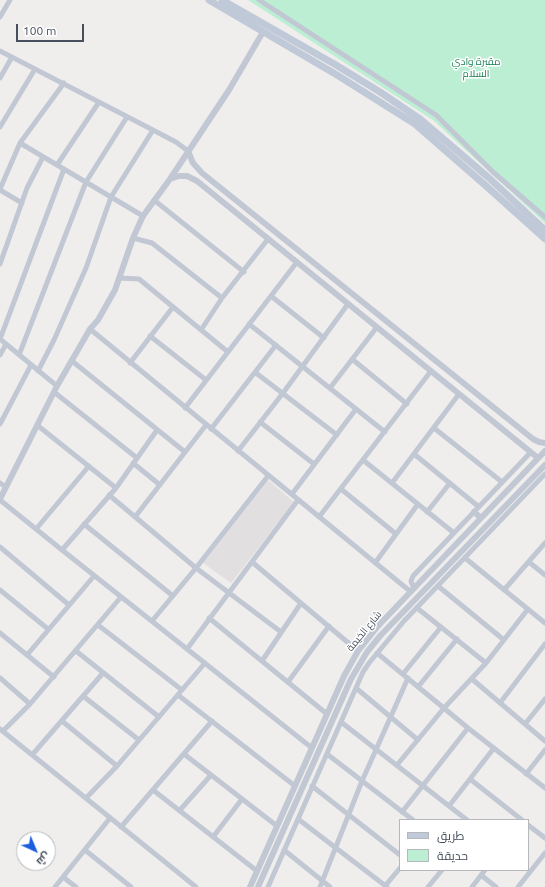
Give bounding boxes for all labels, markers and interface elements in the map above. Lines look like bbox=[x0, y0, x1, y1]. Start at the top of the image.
scale bar bbox=[18, 16, 86, 42]
text: 100 m bbox=[23, 24, 56, 37]
park label: مقبرة وادي السلام bbox=[452, 56, 500, 80]
street label: شارع الخيمة bbox=[344, 608, 384, 654]
legend bbox=[399, 819, 529, 871]
text: طريق bbox=[437, 829, 464, 842]
north arrow bbox=[16, 831, 56, 871]
text: حديقة bbox=[437, 849, 468, 862]
text: ش bbox=[34, 850, 53, 868]

